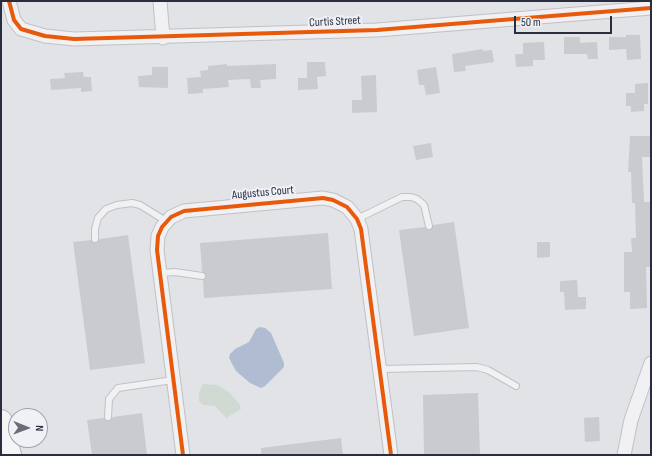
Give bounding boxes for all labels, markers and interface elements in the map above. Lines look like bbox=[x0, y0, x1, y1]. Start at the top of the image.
scale bar bbox=[516, 8, 614, 34]
street label: Curtis Street bbox=[309, 13, 361, 31]
text: 50 m bbox=[521, 15, 541, 30]
street label: Augustus Court bbox=[231, 183, 295, 203]
north arrow bbox=[8, 408, 48, 448]
text: N bbox=[33, 425, 46, 431]

